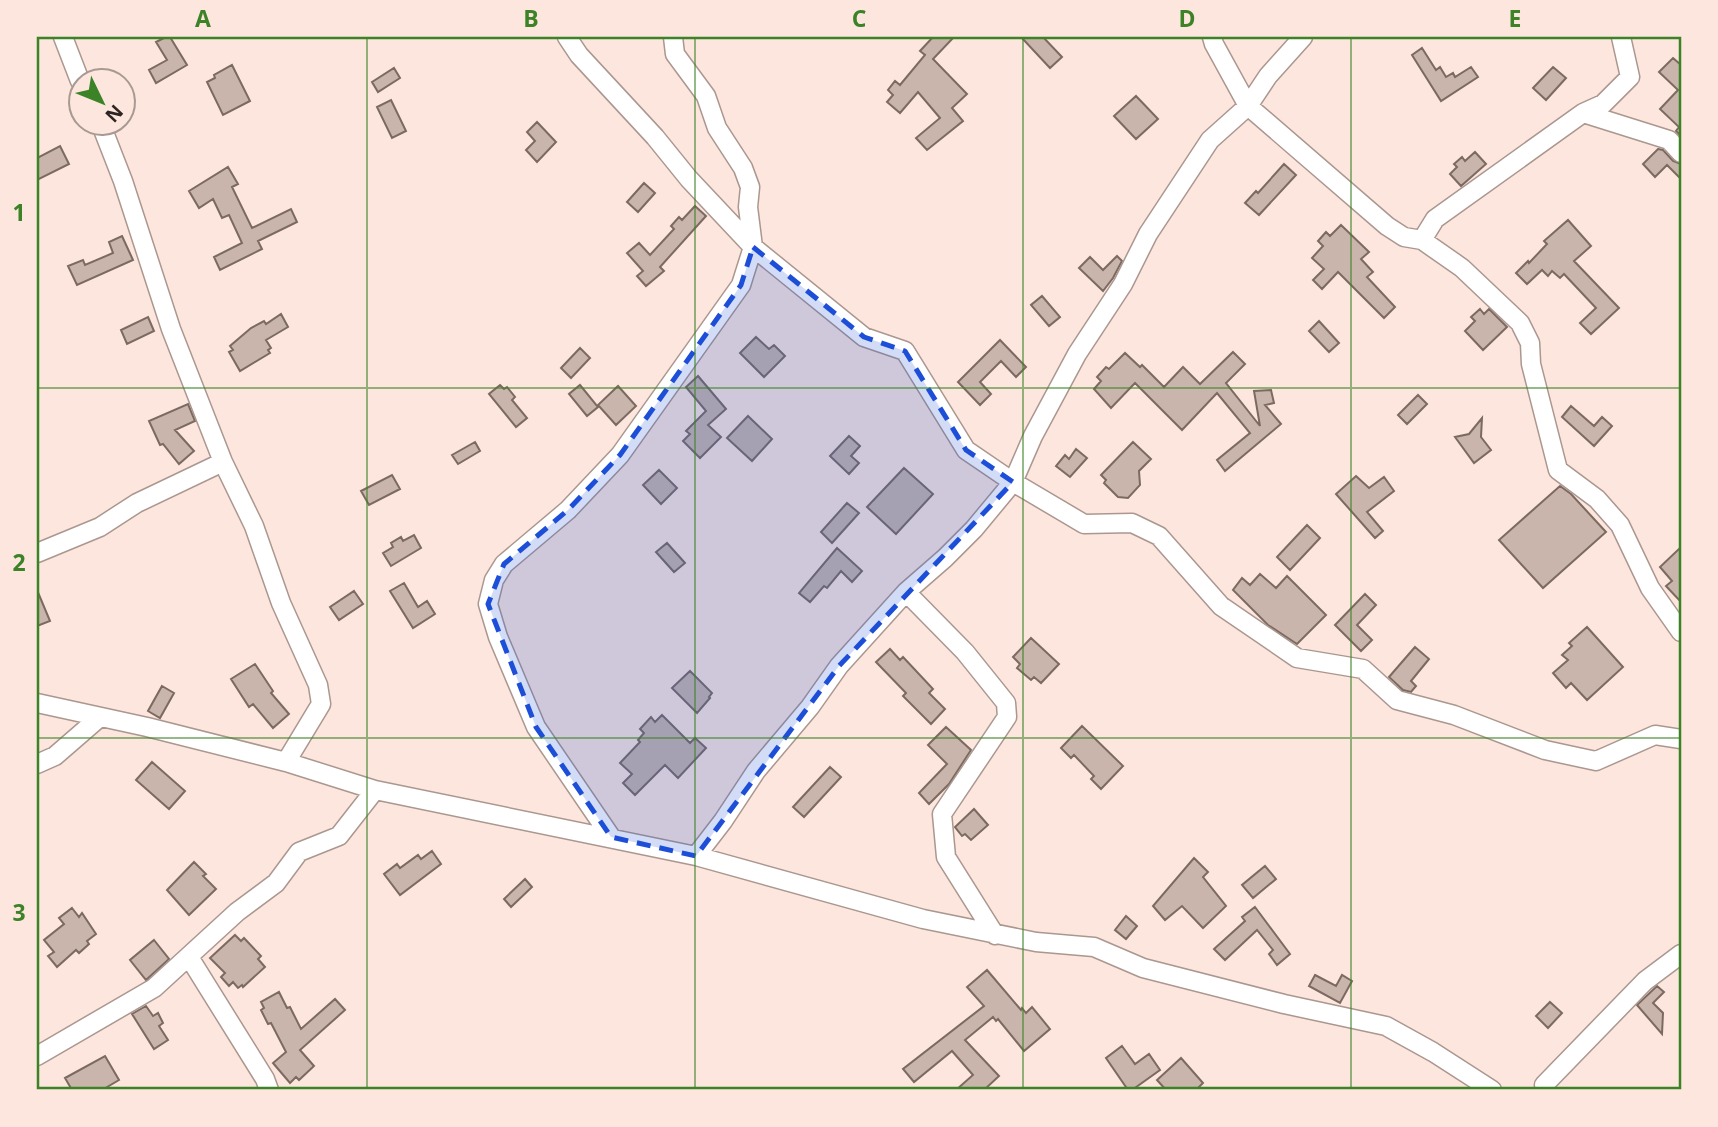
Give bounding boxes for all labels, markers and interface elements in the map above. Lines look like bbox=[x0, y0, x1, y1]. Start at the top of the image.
text: A bbox=[195, 2, 211, 34]
text: B bbox=[523, 2, 539, 34]
text: C bbox=[852, 2, 866, 34]
text: D bbox=[1178, 2, 1196, 34]
text: E bbox=[1509, 2, 1521, 34]
north arrow bbox=[66, 66, 136, 136]
text: N bbox=[100, 99, 129, 128]
text: 1 bbox=[12, 196, 26, 228]
text: 2 bbox=[12, 546, 26, 578]
text: 3 bbox=[12, 896, 26, 928]

